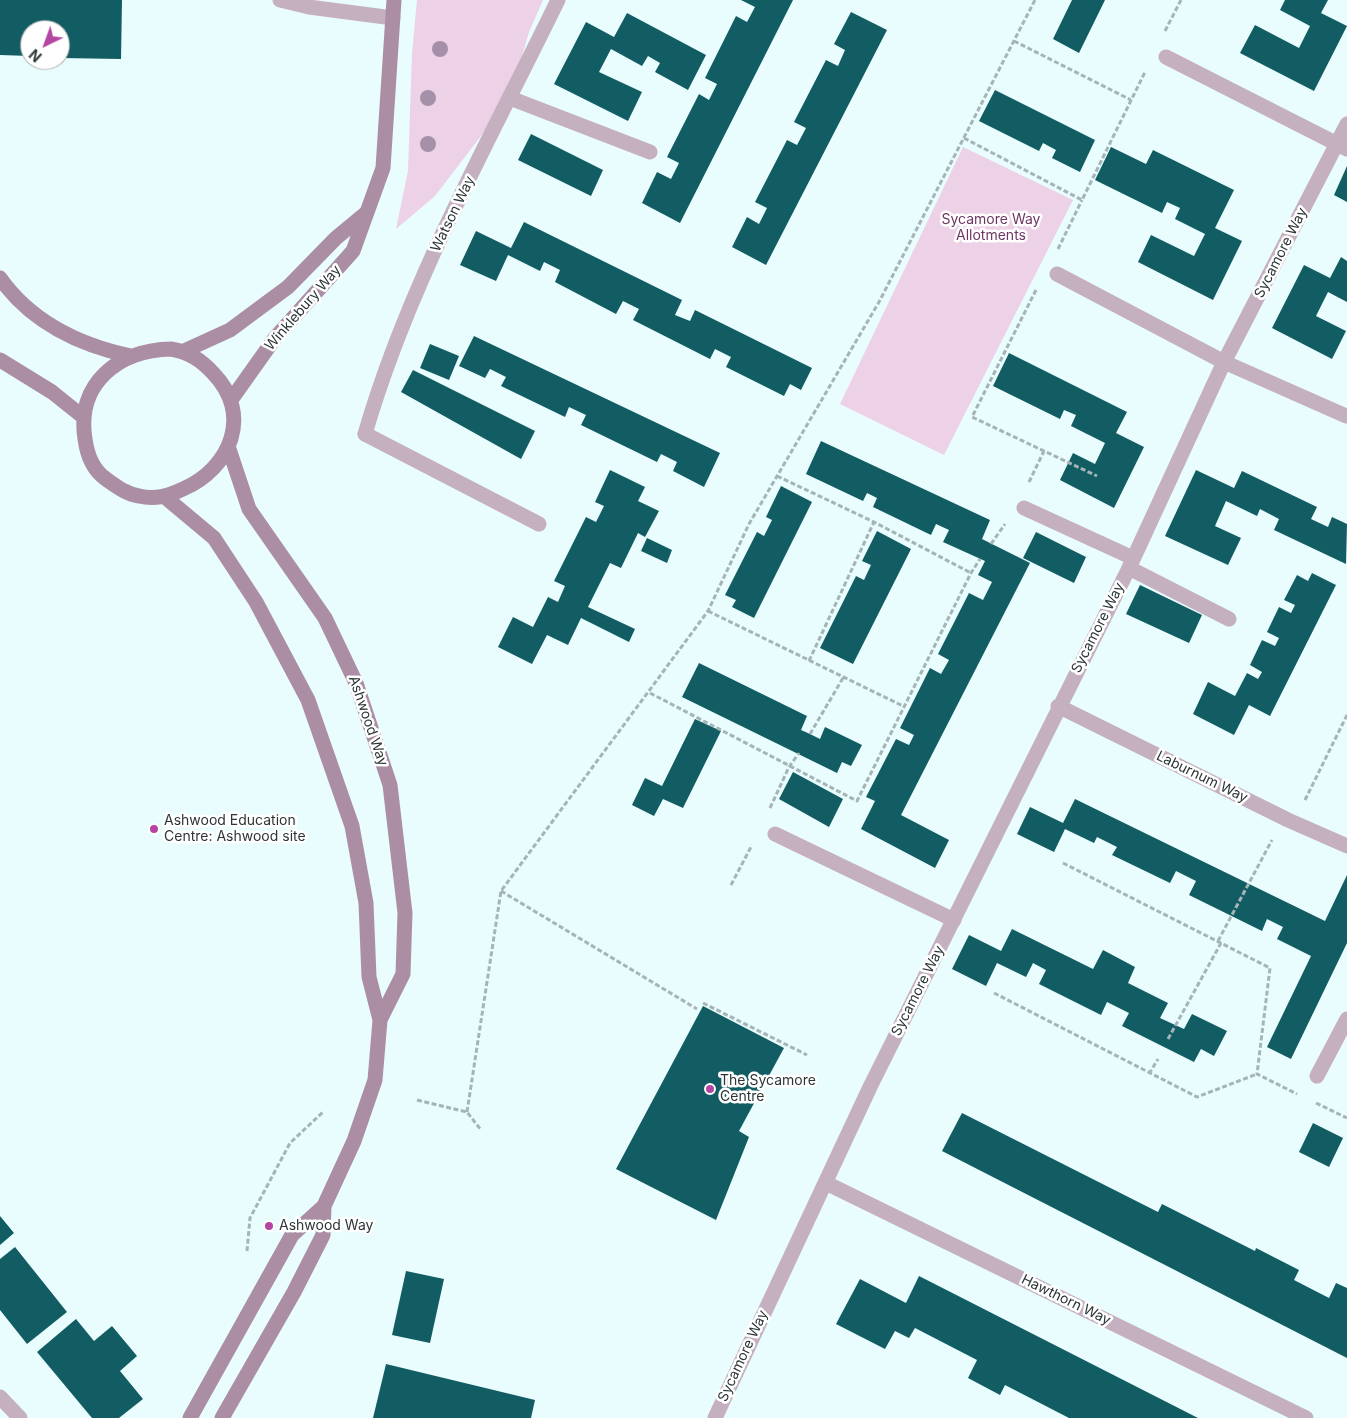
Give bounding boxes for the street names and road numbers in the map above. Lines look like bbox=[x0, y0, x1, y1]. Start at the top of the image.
street label: Watson Way bbox=[427, 173, 479, 255]
street label: Sycamore Way bbox=[1251, 205, 1311, 301]
street label: Winklebury Way bbox=[261, 262, 345, 354]
street label: Sycamore Way bbox=[1068, 580, 1128, 676]
street label: Ashwood Way bbox=[345, 674, 391, 768]
street label: Laburnum Way bbox=[1154, 748, 1250, 806]
street label: Sycamore Way bbox=[888, 943, 948, 1039]
street label: Hawthorn Way bbox=[1019, 1271, 1113, 1329]
street label: Sycamore Way bbox=[714, 1308, 772, 1404]

